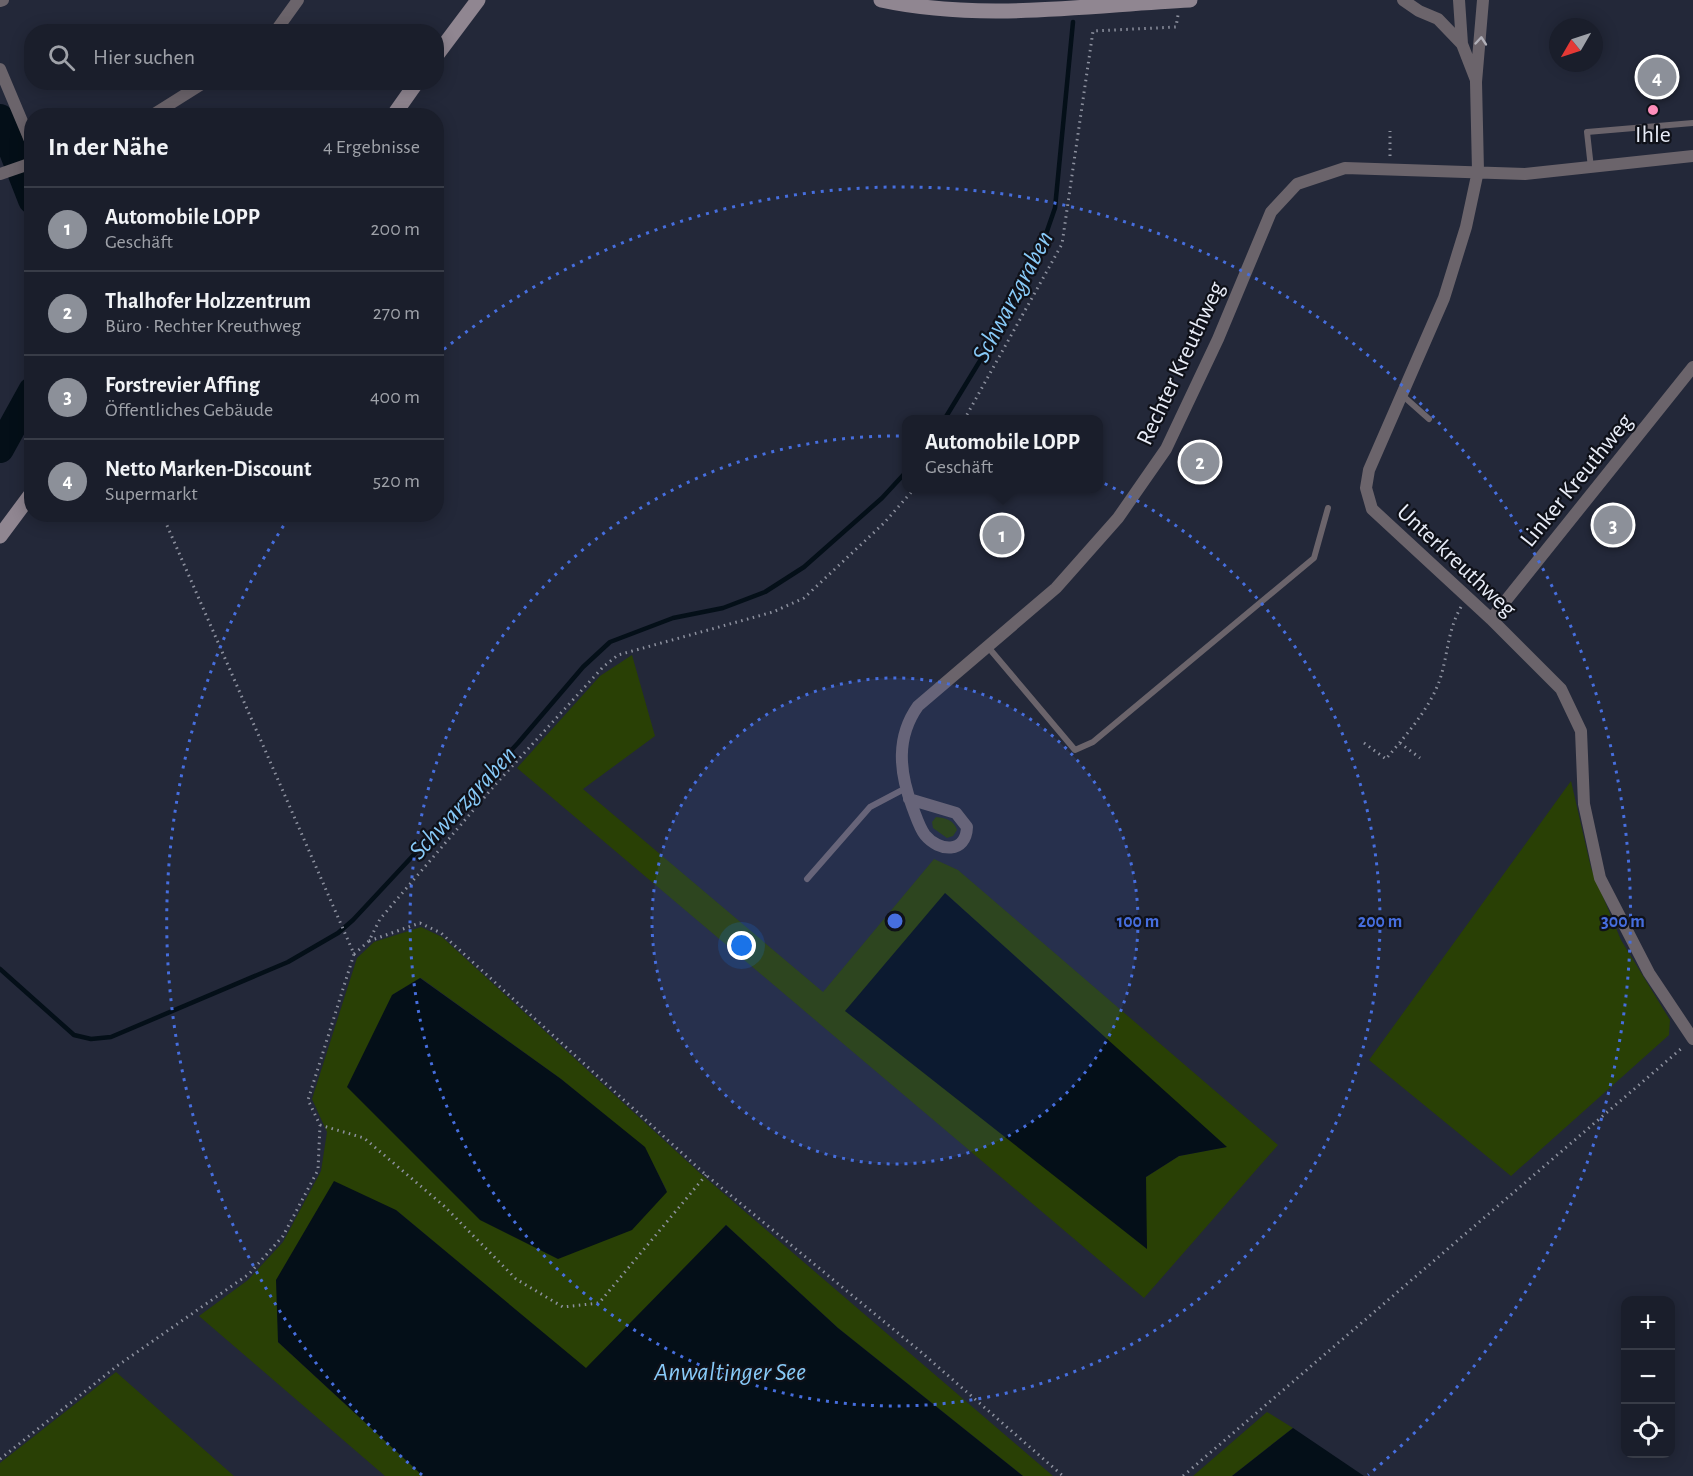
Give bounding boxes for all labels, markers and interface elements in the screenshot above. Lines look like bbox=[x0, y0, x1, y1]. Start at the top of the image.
north arrow bbox=[1549, 18, 1603, 72]
search box bbox=[24, 24, 444, 90]
one-way arrow bbox=[1474, 37, 1487, 46]
icon: search bbox=[45, 41, 78, 74]
text: Hier suchen bbox=[93, 46, 195, 68]
pin: 4 bbox=[1638, 54, 1676, 100]
marker: Ihle bbox=[1646, 103, 1660, 117]
place label: Ihle bbox=[1635, 123, 1671, 147]
text: In der Nähe bbox=[48, 134, 168, 160]
text: 4 Ergebnisse bbox=[323, 137, 420, 157]
text: Automobile LOPP bbox=[105, 206, 260, 228]
text: 1 bbox=[64, 219, 71, 239]
text: 200 m bbox=[370, 219, 420, 239]
water label: Schwarzgraben bbox=[968, 227, 1058, 366]
text: Geschäft bbox=[105, 232, 173, 252]
street label: Rechter Kreuthweg bbox=[1133, 278, 1229, 449]
text: Thalhofer Holzzentrum bbox=[105, 290, 311, 312]
text: 2 bbox=[63, 303, 72, 323]
text: 270 m bbox=[373, 303, 420, 323]
text: Büro · Rechter Kreuthweg bbox=[105, 316, 301, 336]
text: Forstrevier Affing bbox=[105, 374, 260, 396]
text: 3 bbox=[63, 387, 72, 407]
text: 400 m bbox=[370, 387, 420, 407]
text: Öffentliches Gebäude bbox=[105, 400, 273, 420]
street label: Linker Kreuthweg bbox=[1516, 409, 1638, 552]
popup bbox=[902, 415, 1103, 493]
text: Automobile LOPP bbox=[925, 431, 1080, 453]
pin: 2 bbox=[1180, 440, 1220, 484]
text: Geschäft bbox=[925, 457, 993, 477]
text: Netto Marken-Discount bbox=[105, 458, 311, 480]
text: 4 bbox=[62, 471, 73, 491]
text: 520 m bbox=[373, 471, 420, 491]
text: Supermarkt bbox=[105, 484, 198, 504]
street label: Unterkreuthweg bbox=[1392, 500, 1521, 622]
pin: 3 bbox=[1594, 502, 1632, 548]
pin: 1 bbox=[982, 512, 1022, 558]
water label: Schwarzgraben bbox=[404, 741, 521, 864]
centre of rings bbox=[885, 911, 905, 931]
text: 100 m bbox=[1117, 913, 1159, 931]
text: 200 m bbox=[1358, 913, 1402, 931]
text: 300 m bbox=[1601, 913, 1645, 931]
your location bbox=[727, 931, 756, 960]
map controls bbox=[1621, 1296, 1675, 1458]
button: + bbox=[1621, 1296, 1675, 1350]
button: − bbox=[1621, 1350, 1675, 1404]
water label: Anwaltinger See bbox=[653, 1359, 806, 1385]
button: locate bbox=[1621, 1404, 1675, 1458]

